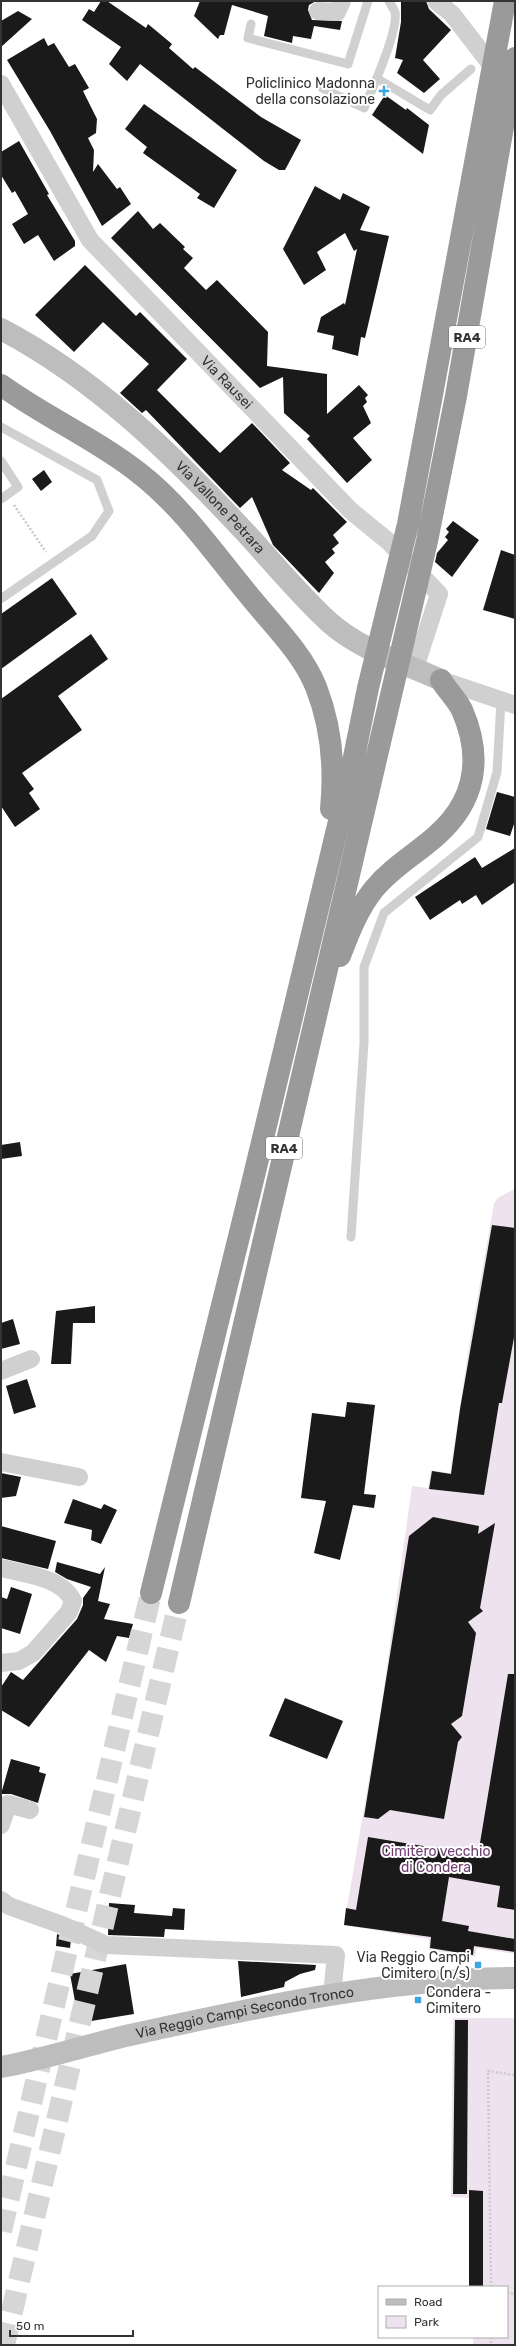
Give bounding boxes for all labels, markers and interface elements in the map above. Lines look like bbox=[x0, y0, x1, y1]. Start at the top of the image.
place label: Policlinico Madonna della consolazione bbox=[246, 75, 375, 108]
marker: Policlinico Madonna della consolazione bbox=[378, 85, 390, 97]
road number: RA4 bbox=[449, 326, 485, 348]
street label: Via Rausei bbox=[197, 352, 256, 413]
street label: Via Vallone Petrara bbox=[172, 457, 268, 557]
road number: RA4 bbox=[266, 1137, 302, 1159]
park label: Cimitero vecchio di Condera bbox=[382, 1843, 490, 1876]
place label: Via Reggio Campi Cimitero (n/s) bbox=[357, 1949, 470, 1982]
marker: Via Reggio Campi Cimitero (n/s) bbox=[473, 1960, 483, 1970]
street label: Via Reggio Campi Secondo Tronco bbox=[134, 1983, 355, 2042]
place label: Condera - Cimitero bbox=[426, 1984, 491, 2017]
marker: Condera - Cimitero bbox=[413, 1995, 423, 2005]
legend bbox=[378, 2286, 508, 2338]
text: Road bbox=[414, 2295, 442, 2309]
scale bar bbox=[10, 2312, 133, 2338]
text: Park bbox=[414, 2315, 440, 2329]
text: 50 m bbox=[16, 2319, 44, 2333]

